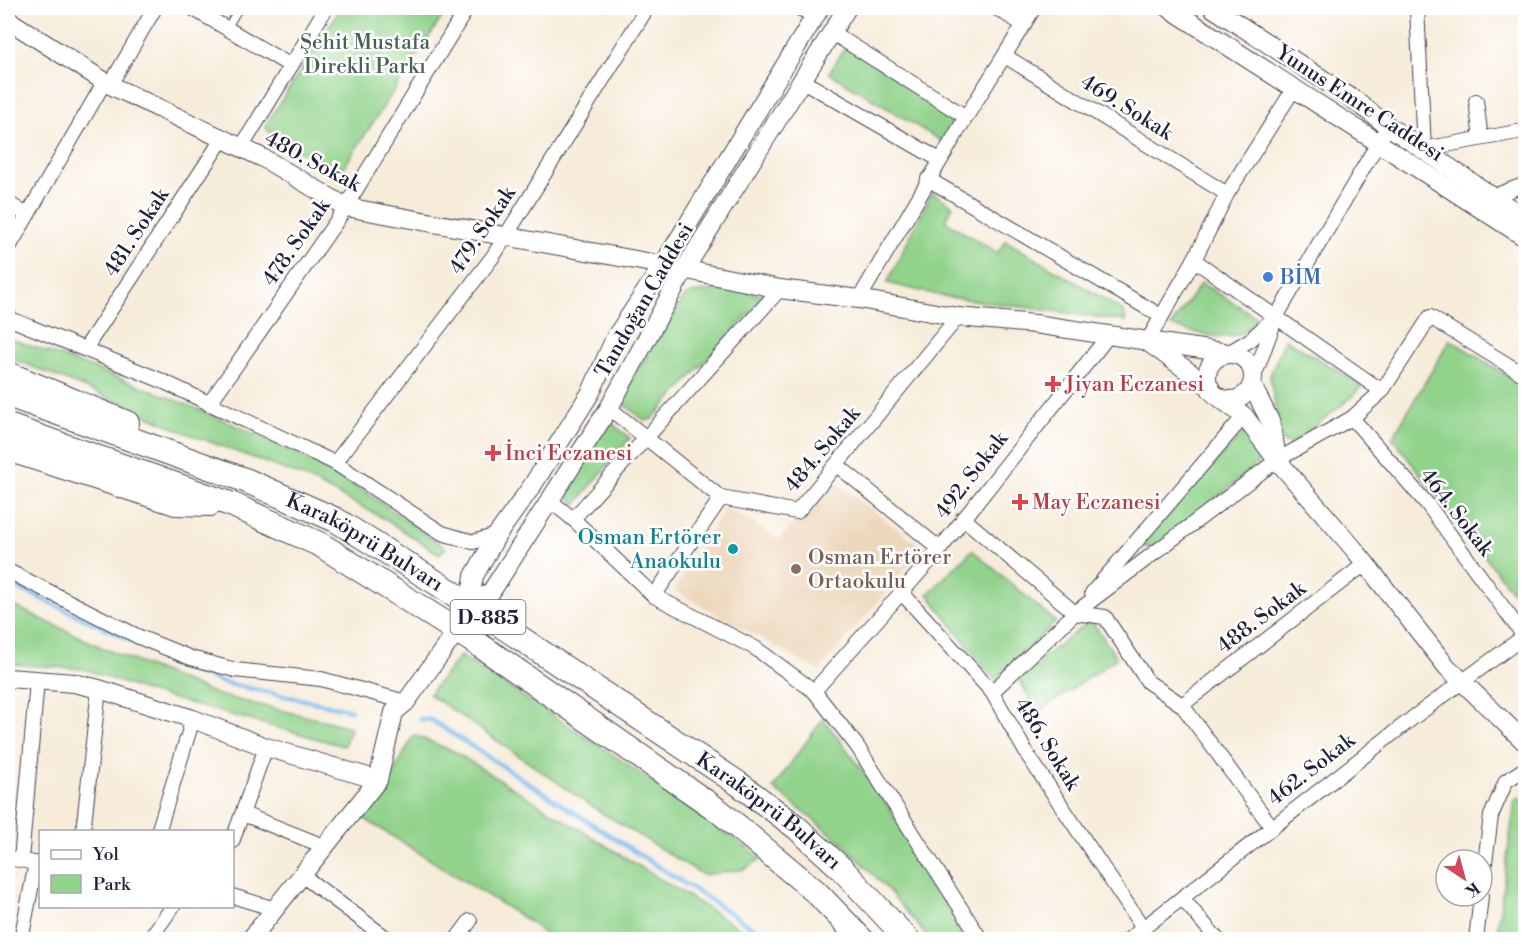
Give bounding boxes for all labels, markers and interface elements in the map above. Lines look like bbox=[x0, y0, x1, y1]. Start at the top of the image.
park label: Şehit Mustafa Direkli Parkı bbox=[300, 30, 430, 80]
street label: Yunus Emre Caddesi bbox=[1270, 39, 1448, 168]
street label: 469. Sokak bbox=[1075, 69, 1178, 147]
street label: 480. Sokak bbox=[260, 126, 366, 199]
street label: 479. Sokak bbox=[444, 181, 522, 280]
street label: 481. Sokak bbox=[99, 182, 176, 282]
street label: 478. Sokak bbox=[257, 193, 337, 291]
street label: Tandoğan Caddesi bbox=[590, 218, 700, 383]
place label: BİM bbox=[1279, 263, 1322, 291]
marker: BİM bbox=[1261, 270, 1275, 284]
place label: Jiyan Eczanesi bbox=[1064, 372, 1204, 398]
marker: Jiyan Eczanesi bbox=[1046, 377, 1060, 391]
street label: 484. Sokak bbox=[779, 401, 867, 498]
street label: 492. Sokak bbox=[930, 426, 1014, 524]
place label: İnci Eczanesi bbox=[505, 439, 632, 467]
marker: İnci Eczanesi bbox=[486, 446, 500, 460]
street label: 464. Sokak bbox=[1414, 464, 1499, 563]
street label: Karaköprü Bulvarı bbox=[282, 488, 448, 598]
place label: May Eczanesi bbox=[1032, 490, 1161, 516]
marker: May Eczanesi bbox=[1013, 495, 1027, 509]
place label: Osman Ertörer Anaokulu bbox=[578, 525, 721, 575]
marker: Osman Ertörer Anaokulu bbox=[726, 542, 740, 556]
place label: Osman Ertörer Ortaokulu bbox=[808, 545, 951, 595]
marker: Osman Ertörer Ortaokulu bbox=[789, 562, 803, 576]
street label: 488. Sokak bbox=[1212, 575, 1312, 660]
road number: D-885 bbox=[450, 600, 526, 634]
street label: 486. Sokak bbox=[1009, 693, 1086, 796]
street label: 462. Sokak bbox=[1263, 727, 1361, 812]
street label: Karaköprü Bulvarı bbox=[691, 747, 846, 876]
legend bbox=[39, 830, 234, 908]
text: Yol bbox=[92, 843, 120, 866]
north arrow bbox=[1434, 848, 1494, 908]
text: Park bbox=[93, 873, 132, 896]
text: K bbox=[1460, 877, 1483, 902]

